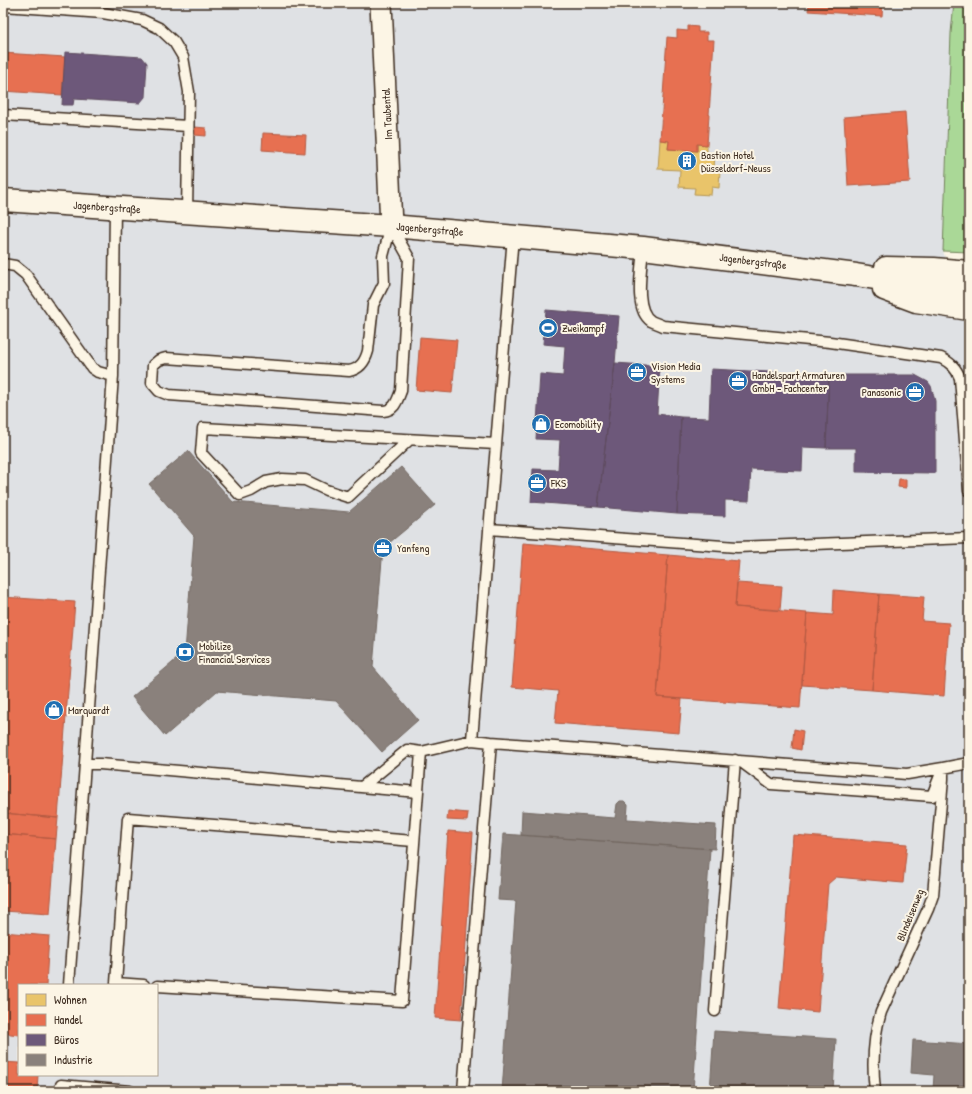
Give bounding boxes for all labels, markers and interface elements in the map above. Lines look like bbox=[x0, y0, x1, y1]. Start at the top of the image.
street label: Im Taubental bbox=[379, 88, 395, 140]
place label: Bastion Hotel Düsseldorf-Neuss bbox=[701, 148, 771, 175]
building icon: Bastion Hotel Düsseldorf-Neuss bbox=[676, 150, 698, 172]
street label: Jagenbergstraße bbox=[73, 198, 142, 216]
street label: Jagenbergstraße bbox=[396, 219, 465, 239]
street label: Jagenbergstraße bbox=[719, 250, 788, 272]
sports icon: Zweikampf bbox=[537, 317, 559, 339]
place label: Zweikampf bbox=[562, 321, 605, 335]
place label: Vision Media Systems bbox=[651, 359, 701, 386]
office icon: Vision Media Systems bbox=[626, 361, 648, 383]
place label: Handelspart Armaturen GmbH - Fachcenter bbox=[752, 368, 845, 395]
office icon: Handelspart Armaturen GmbH - Fachcenter bbox=[727, 370, 749, 392]
office icon: Panasonic bbox=[904, 381, 926, 403]
place label: Panasonic bbox=[862, 385, 902, 399]
shop icon: Ecomobility bbox=[530, 413, 552, 435]
place label: Ecomobility bbox=[555, 417, 602, 431]
office icon: FKS bbox=[526, 472, 548, 494]
place label: FKS bbox=[550, 476, 566, 490]
office icon: Yanfeng bbox=[372, 537, 394, 559]
place label: Yanfeng bbox=[397, 541, 429, 555]
place label: Mobilize Financial Services bbox=[198, 639, 270, 666]
bank icon: Mobilize Financial Services bbox=[174, 641, 196, 663]
shop icon: Marquardt bbox=[43, 699, 65, 721]
place label: Marquardt bbox=[68, 703, 109, 717]
street label: Blindeisenweg bbox=[893, 887, 927, 943]
legend bbox=[18, 984, 158, 1076]
text: Wohnen bbox=[54, 991, 87, 1008]
text: Handel bbox=[54, 1011, 83, 1028]
text: Büros bbox=[54, 1031, 79, 1048]
text: Industrie bbox=[54, 1051, 93, 1068]

